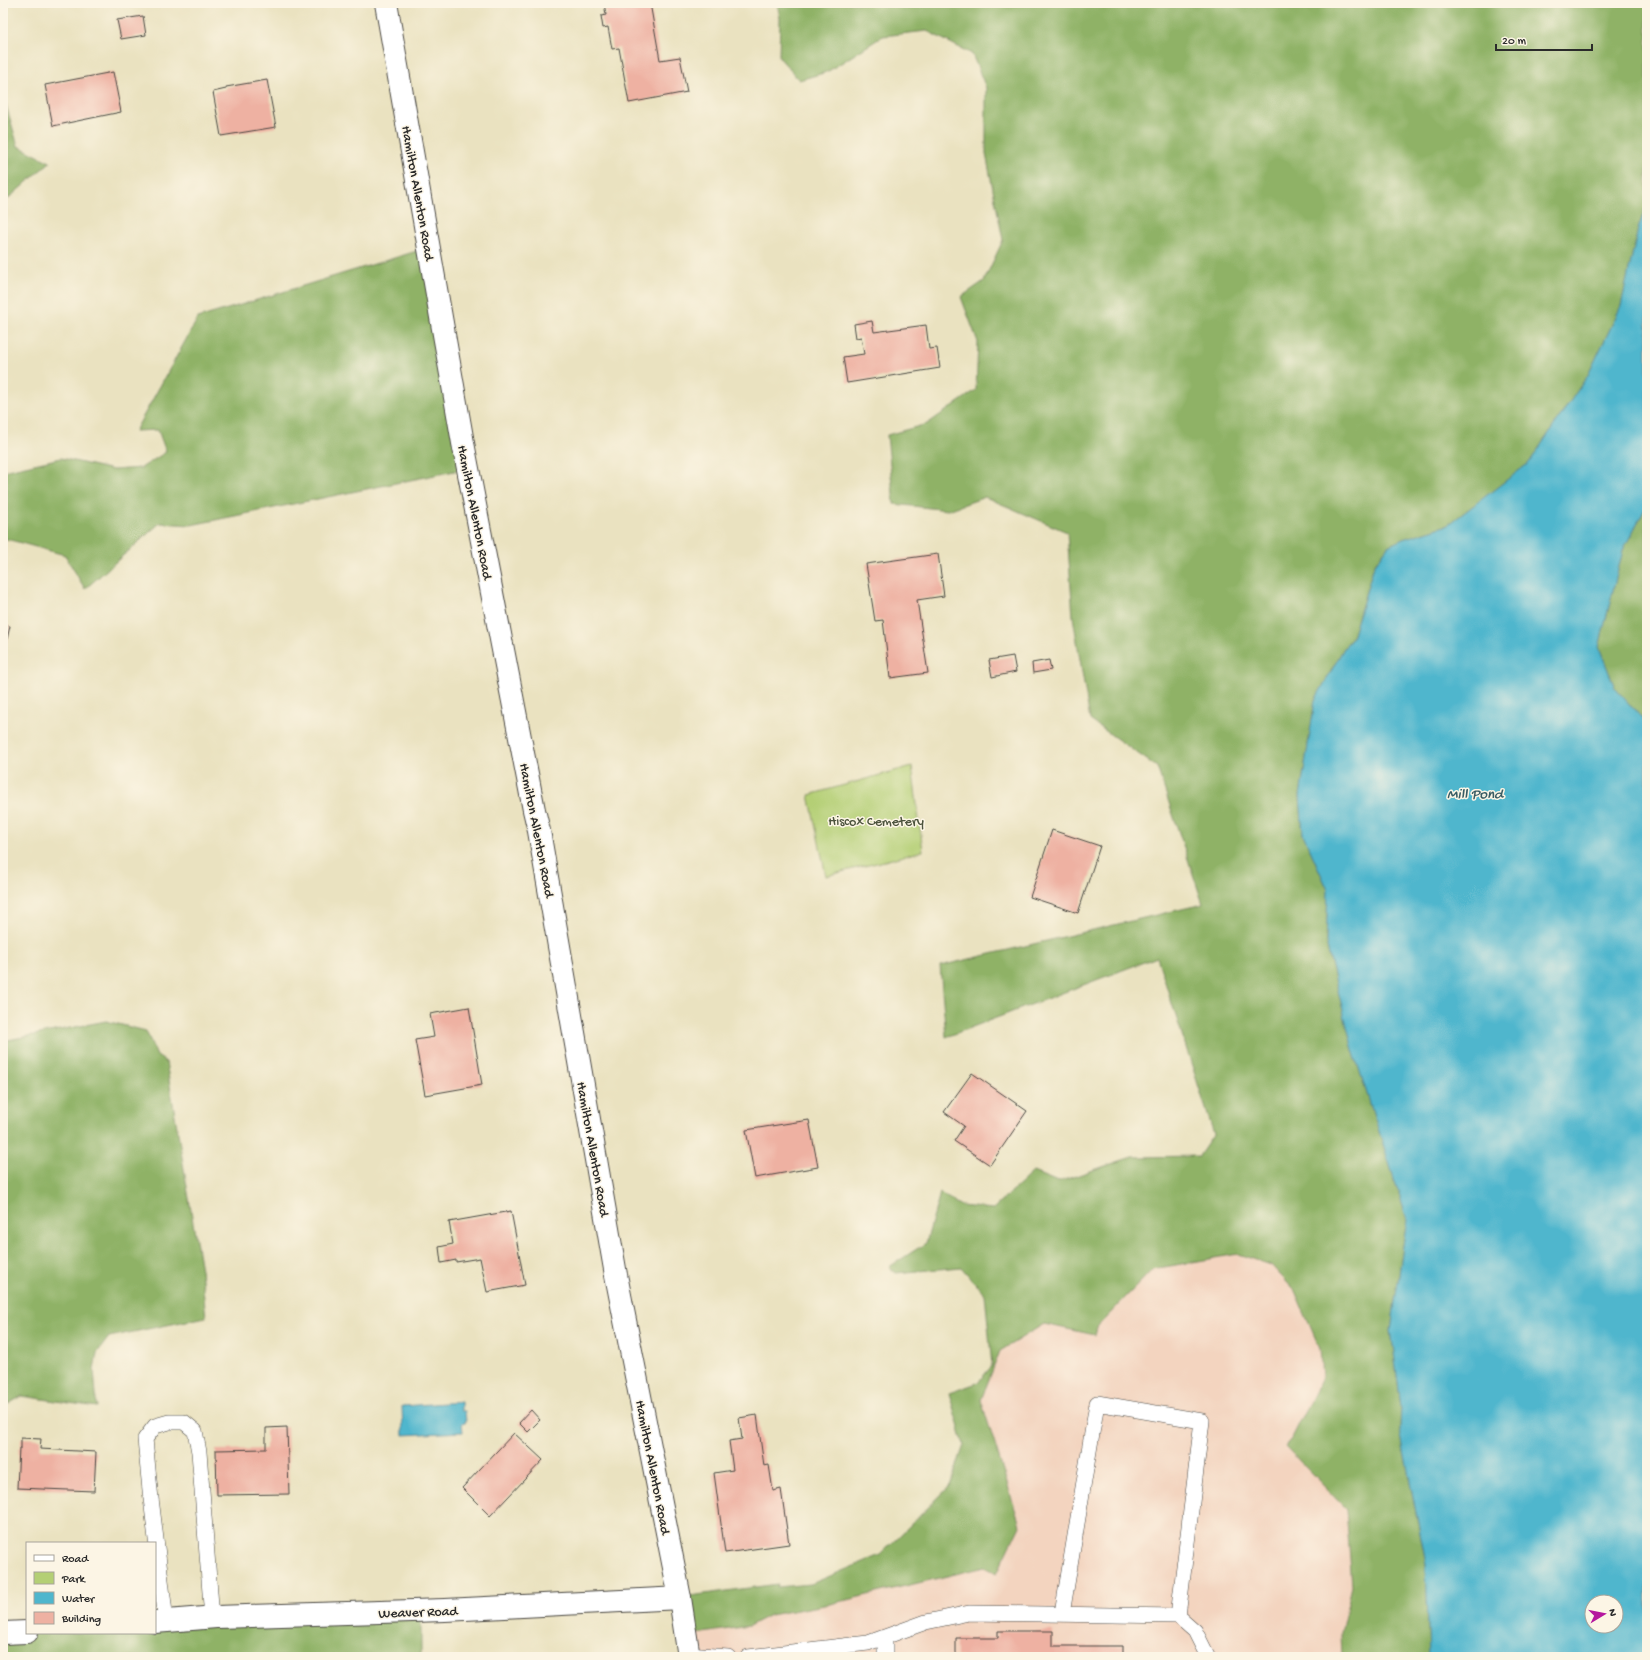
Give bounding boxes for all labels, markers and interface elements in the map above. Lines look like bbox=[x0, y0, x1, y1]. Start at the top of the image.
scale bar bbox=[1496, 26, 1592, 52]
text: 20 m bbox=[1502, 35, 1527, 49]
street label: Hamilton Allenton Road bbox=[396, 125, 437, 264]
street label: Hamilton Allenton Road bbox=[452, 444, 495, 583]
street label: Hamilton Allenton Road bbox=[514, 762, 557, 901]
water label: Mill Pond bbox=[1447, 786, 1505, 804]
park label: Hiscox Cemetery bbox=[828, 814, 924, 831]
street label: Hamilton Allenton Road bbox=[571, 1081, 612, 1220]
street label: Hamilton Allenton Road bbox=[630, 1399, 673, 1538]
legend bbox=[26, 1542, 156, 1634]
text: Road bbox=[62, 1553, 89, 1567]
text: Park bbox=[61, 1573, 87, 1587]
text: Water bbox=[62, 1593, 96, 1607]
north arrow bbox=[1584, 1594, 1624, 1634]
street label: Weaver Road bbox=[378, 1604, 460, 1623]
text: N bbox=[1605, 1608, 1618, 1617]
text: Building bbox=[61, 1613, 101, 1627]

